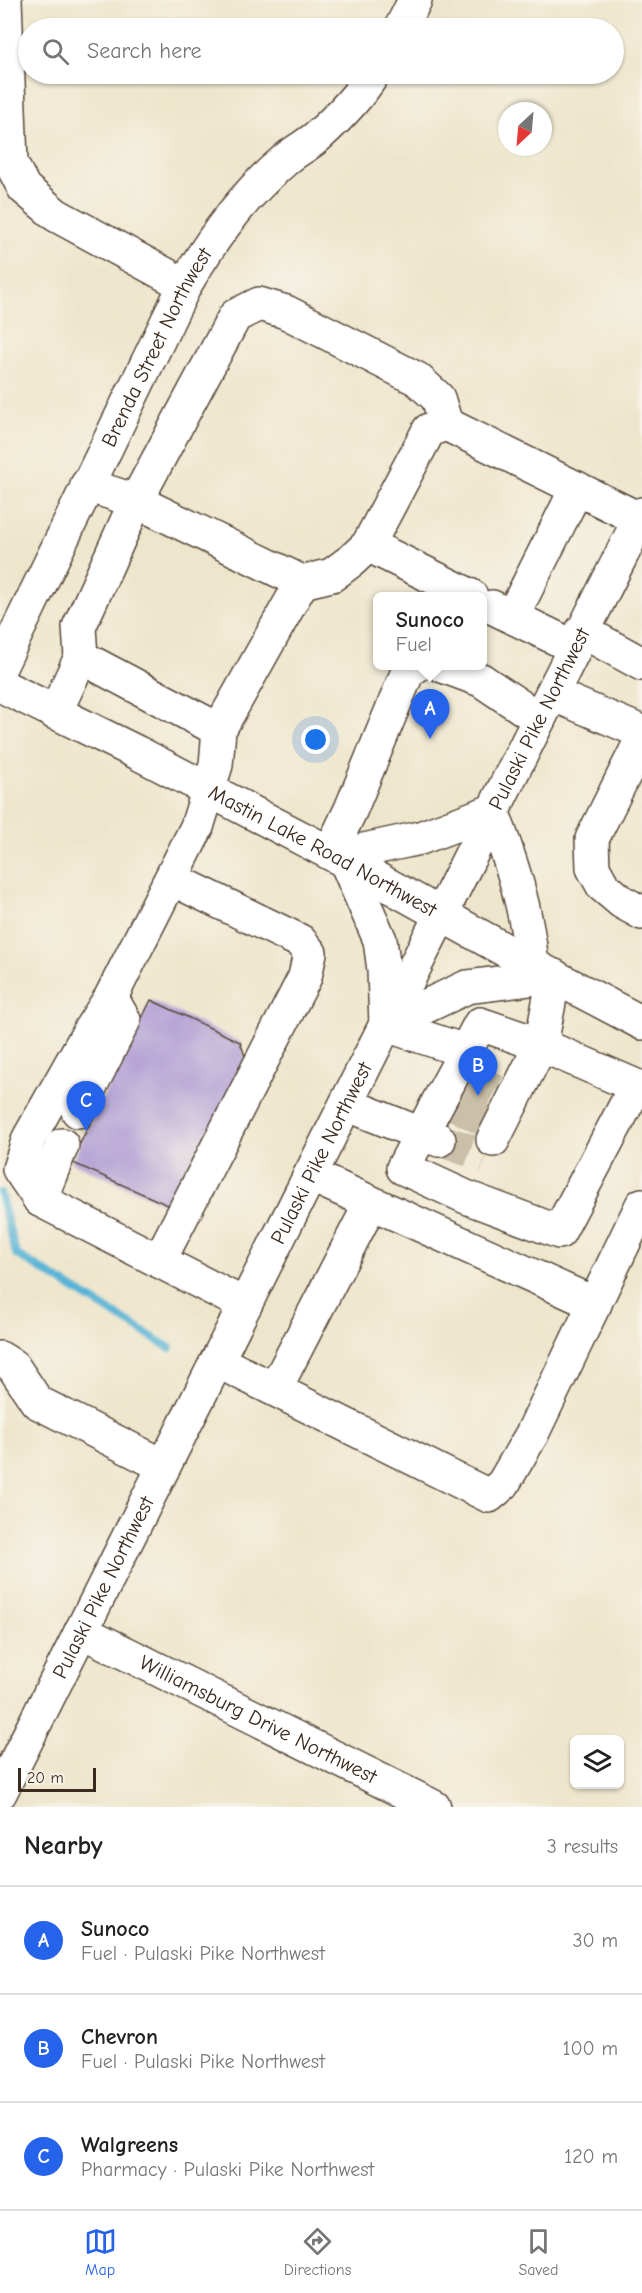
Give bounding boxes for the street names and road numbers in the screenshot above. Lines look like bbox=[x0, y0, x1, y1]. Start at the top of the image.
street label: Brenda Street Northwest bbox=[96, 242, 217, 451]
street label: Pulaski Pike Northwest bbox=[484, 623, 595, 814]
street label: Mastin Lake Road Northwest bbox=[205, 780, 442, 922]
street label: Pulaski Pike Northwest bbox=[265, 1057, 377, 1248]
street label: Pulaski Pike Northwest bbox=[47, 1492, 159, 1682]
street label: Williamsburg Drive Northwest bbox=[136, 1650, 382, 1789]

